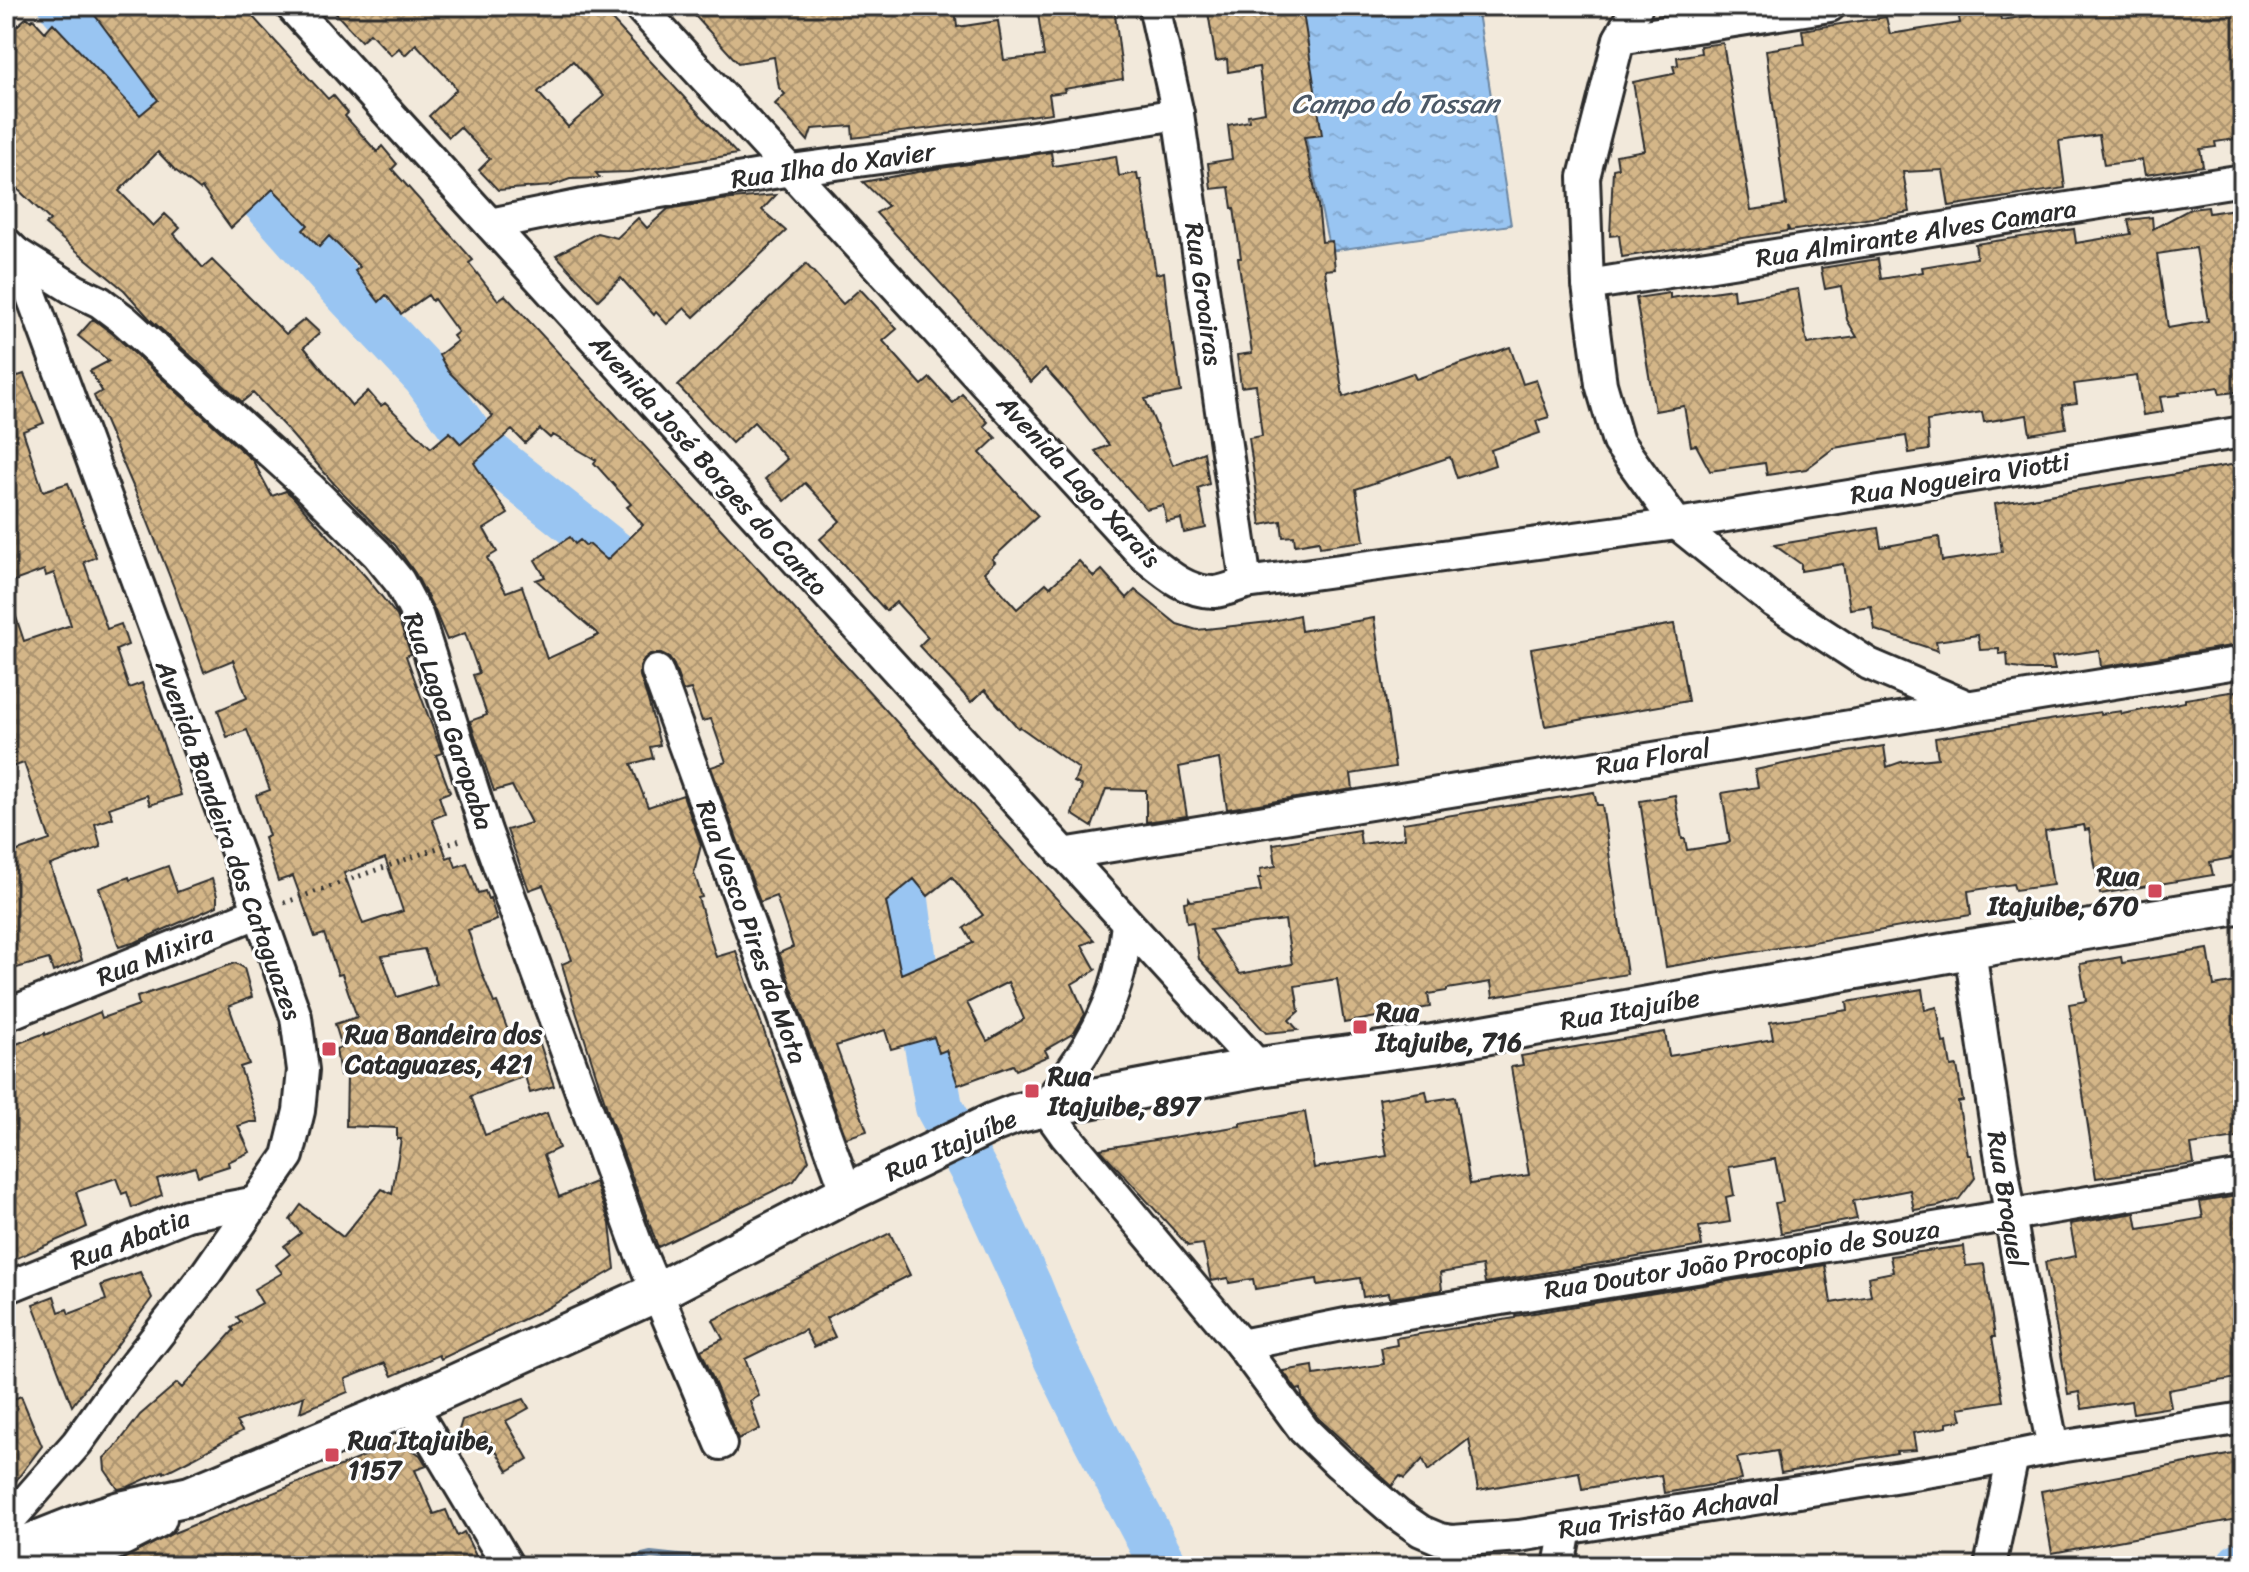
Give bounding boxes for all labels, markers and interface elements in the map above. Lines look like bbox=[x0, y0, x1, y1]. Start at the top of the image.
water label: Campo do Tossan bbox=[1291, 79, 1502, 128]
street label: Rua Ilha do Xavier bbox=[728, 128, 939, 202]
street label: Rua Almirante Alves Camara bbox=[1752, 185, 2080, 281]
street label: Rua Groairas bbox=[1171, 220, 1237, 369]
street label: Avenida José Borges do Canto bbox=[577, 322, 840, 607]
street label: Avenida Lago Xarais bbox=[985, 382, 1173, 579]
street label: Rua Nogueira Viotti bbox=[1847, 438, 2074, 518]
street label: Rua Lagoa Garopaba bbox=[390, 606, 508, 836]
street label: Avenida Bandeira dos Cataguazes bbox=[142, 652, 316, 1027]
street label: Rua Floral bbox=[1593, 725, 1714, 789]
street label: Rua Vasco Pires da Mota bbox=[683, 793, 821, 1071]
place label: Rua Itajuibe, 670 bbox=[1986, 853, 2140, 929]
marker: Rua Itajuibe, 670 bbox=[2146, 882, 2164, 900]
street label: Rua Mixira bbox=[89, 910, 222, 999]
street label: Rua Itajuíbe bbox=[1557, 974, 1703, 1044]
place label: Rua Itajuibe, 716 bbox=[1374, 989, 1522, 1065]
place label: Rua Bandeira dos Cataguazes, 421 bbox=[344, 1011, 543, 1087]
marker: Rua Itajuibe, 716 bbox=[1351, 1018, 1369, 1036]
marker: Rua Bandeira dos Cataguazes, 421 bbox=[320, 1040, 338, 1058]
place label: Rua Itajuibe, 897 bbox=[1046, 1053, 1202, 1129]
marker: Rua Itajuibe, 897 bbox=[1023, 1082, 1041, 1100]
street label: Rua Itajuíbe bbox=[877, 1095, 1025, 1195]
street label: Rua Broquel bbox=[1974, 1128, 2041, 1271]
street label: Rua Abatia bbox=[63, 1195, 198, 1283]
street label: Rua Doutor João Procopio de Souza bbox=[1541, 1205, 1943, 1313]
place label: Rua Itajuibe, 1157 bbox=[347, 1417, 495, 1493]
marker: Rua Itajuibe, 1157 bbox=[323, 1446, 341, 1464]
street label: Rua Tristão Achaval bbox=[1555, 1472, 1784, 1552]

